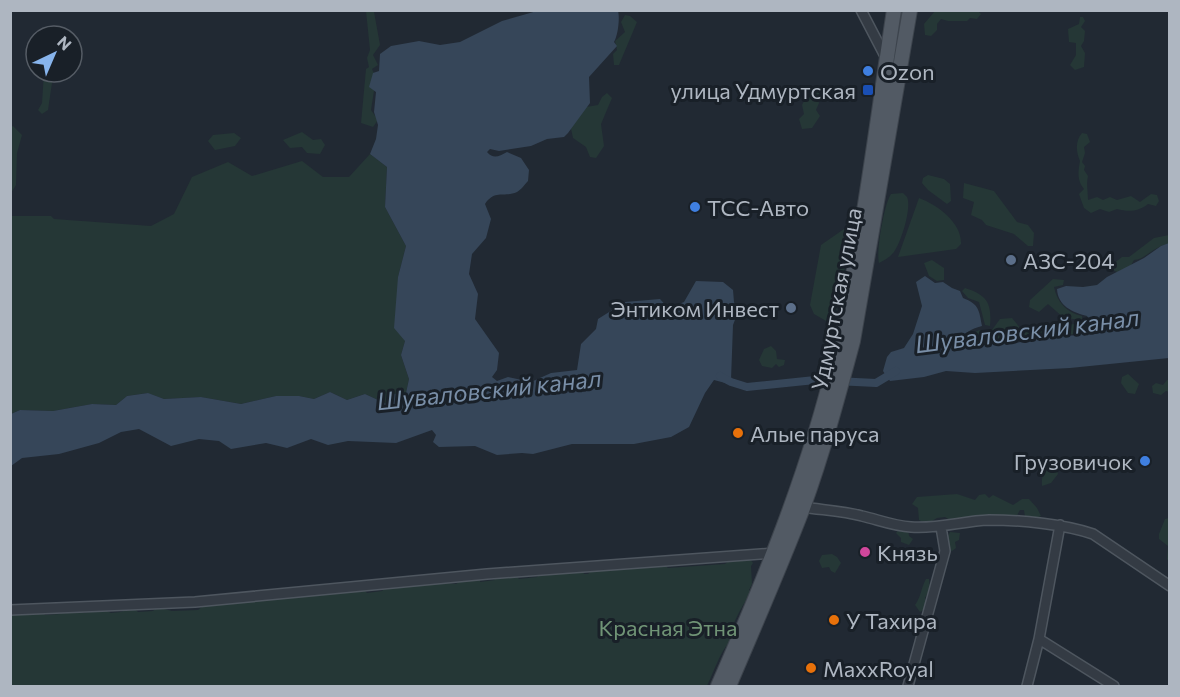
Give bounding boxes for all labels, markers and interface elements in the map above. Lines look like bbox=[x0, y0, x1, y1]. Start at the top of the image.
north arrow bbox=[24, 24, 84, 84]
text: N bbox=[54, 32, 76, 54]
place label: Ozon bbox=[880, 58, 935, 85]
marker: Ozon bbox=[861, 64, 875, 78]
place label: улица Удмуртская bbox=[671, 77, 856, 104]
marker: улица Удмуртская bbox=[861, 83, 875, 97]
place label: ТСС-Авто bbox=[707, 194, 809, 221]
marker: ТСС-Авто bbox=[688, 200, 702, 214]
street label: Удмуртская улица bbox=[805, 205, 867, 393]
place label: АЗС-204 bbox=[1023, 247, 1114, 274]
marker: АЗС-204 bbox=[1004, 253, 1018, 267]
place label: Энтиком Инвест bbox=[611, 295, 779, 322]
marker: Энтиком Инвест bbox=[784, 301, 798, 315]
water label: Шуваловский канал bbox=[913, 302, 1141, 358]
water label: Шуваловский канал bbox=[375, 363, 603, 415]
place label: Алые паруса bbox=[750, 420, 879, 447]
marker: Алые паруса bbox=[731, 426, 745, 440]
place label: Грузовичок bbox=[1014, 448, 1133, 475]
marker: Грузовичок bbox=[1138, 454, 1152, 468]
place label: Князь bbox=[877, 539, 938, 566]
marker: Князь bbox=[858, 545, 872, 559]
place label: У Тахира bbox=[846, 607, 937, 634]
marker: У Тахира bbox=[827, 613, 841, 627]
park label: Красная Этна bbox=[598, 614, 738, 641]
place label: MaxxRoyal bbox=[823, 655, 934, 682]
marker: MaxxRoyal bbox=[804, 661, 818, 675]

